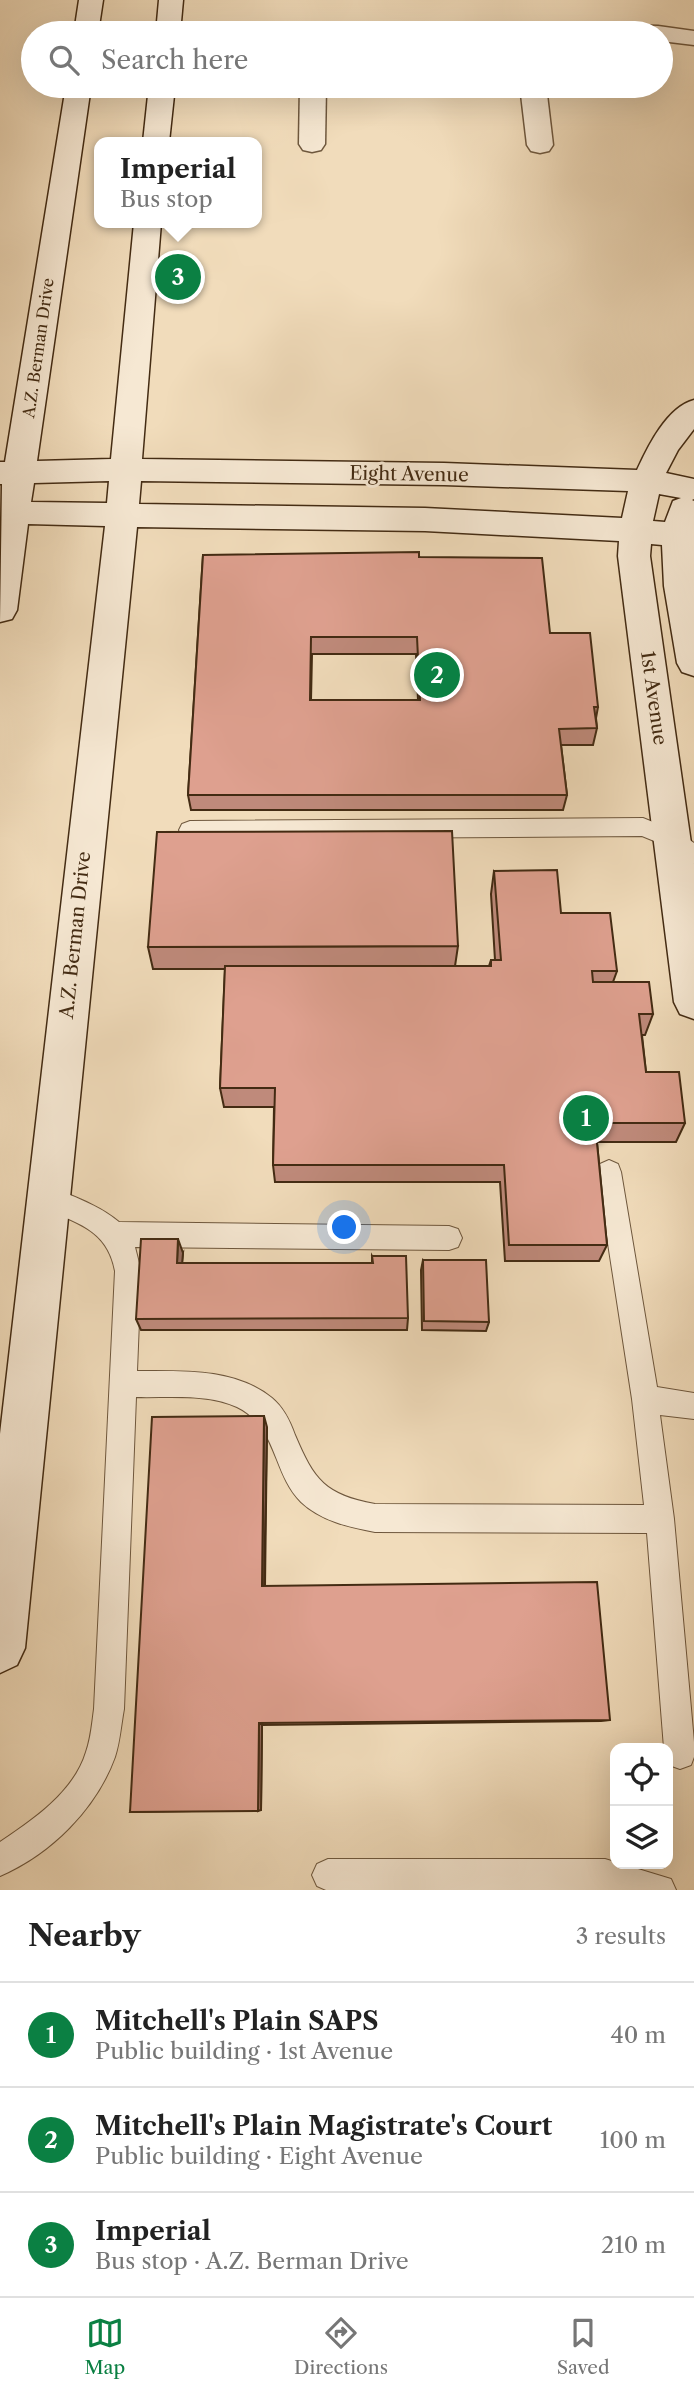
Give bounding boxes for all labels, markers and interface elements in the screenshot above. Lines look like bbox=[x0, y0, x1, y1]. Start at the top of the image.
search box bbox=[21, 21, 673, 98]
icon: search bbox=[45, 41, 83, 79]
text: Search here bbox=[101, 44, 248, 76]
popup bbox=[94, 137, 262, 228]
text: Imperial bbox=[120, 153, 236, 185]
text: Bus stop bbox=[120, 185, 213, 213]
pin: 3 bbox=[155, 251, 201, 303]
street label: A.Z. Berman Drive bbox=[18, 277, 58, 420]
street label: Eight Avenue bbox=[349, 461, 469, 487]
pin: 2 bbox=[414, 649, 460, 701]
street label: 1st Avenue bbox=[636, 650, 672, 746]
street label: A.Z. Berman Drive bbox=[55, 850, 95, 1021]
pin: 1 bbox=[563, 1092, 609, 1144]
your location bbox=[327, 1210, 361, 1244]
map controls bbox=[610, 1743, 673, 1869]
button: locate bbox=[610, 1743, 673, 1806]
button: layers bbox=[610, 1806, 673, 1869]
text: Nearby bbox=[28, 1917, 141, 1954]
text: 3 results bbox=[576, 1922, 666, 1950]
text: Mitchell's Plain SAPS bbox=[95, 2005, 379, 2037]
text: 1 bbox=[46, 2021, 56, 2049]
text: 40 m bbox=[611, 2021, 666, 2049]
text: Public building · 1st Avenue bbox=[95, 2037, 393, 2065]
text: Mitchell's Plain Magistrate's Court bbox=[95, 2110, 552, 2142]
text: 2 bbox=[44, 2126, 58, 2154]
text: 100 m bbox=[600, 2126, 666, 2154]
text: Public building · Eight Avenue bbox=[95, 2142, 423, 2170]
text: Imperial bbox=[95, 2215, 211, 2247]
text: 3 bbox=[45, 2231, 58, 2259]
text: 210 m bbox=[601, 2231, 666, 2259]
text: Bus stop · A.Z. Berman Drive bbox=[95, 2247, 409, 2275]
tab: Map bbox=[84, 2314, 125, 2379]
tab: Directions bbox=[294, 2314, 388, 2379]
tab: Saved bbox=[557, 2314, 610, 2379]

